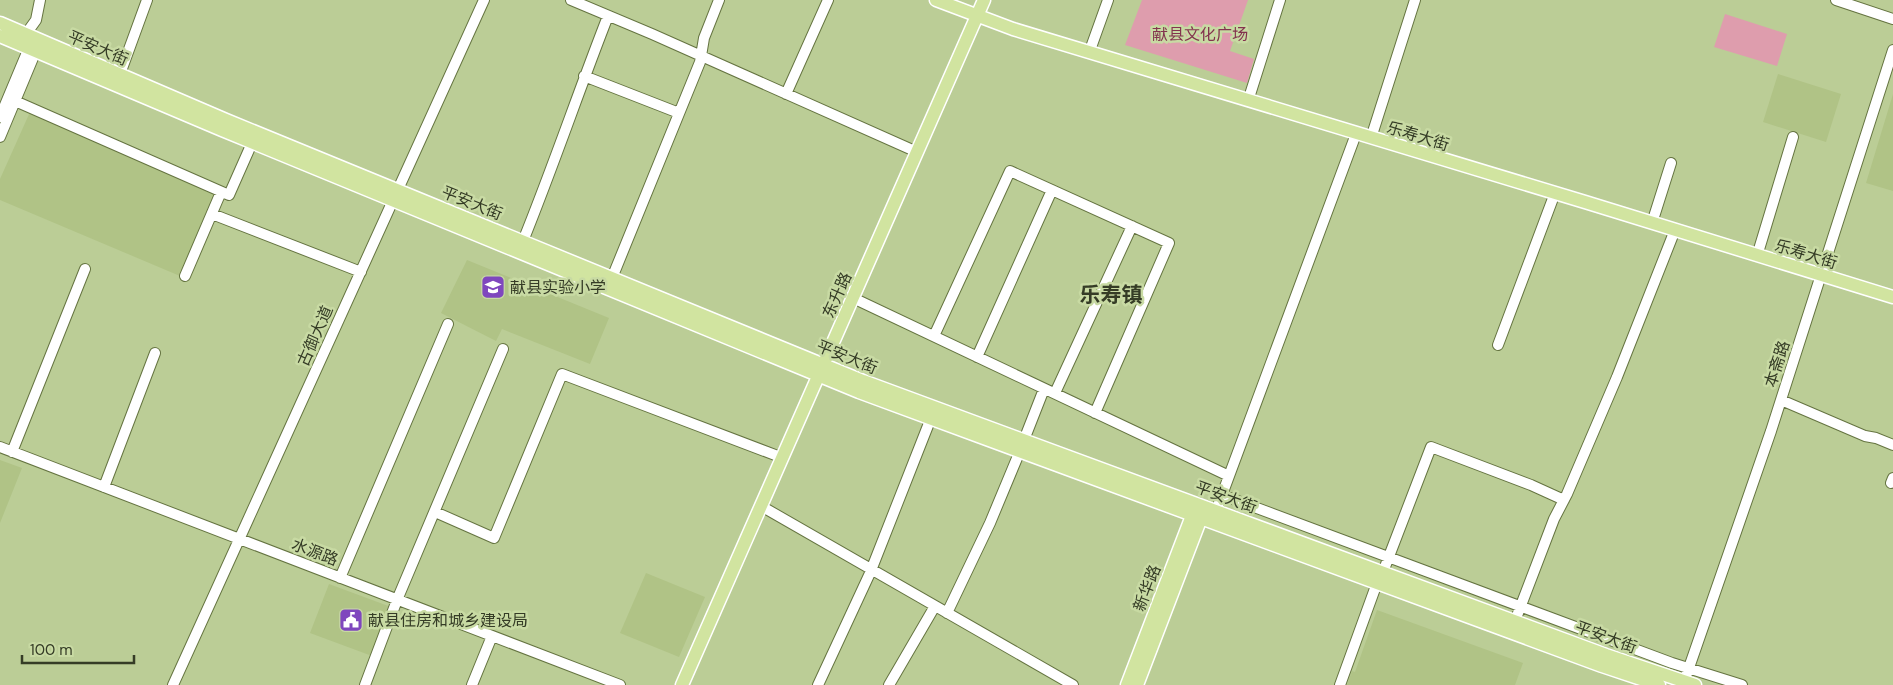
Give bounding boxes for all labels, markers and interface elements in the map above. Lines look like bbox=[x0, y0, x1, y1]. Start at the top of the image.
park label: 献县文化广场 bbox=[1152, 24, 1248, 45]
street label: 平安大街 bbox=[64, 26, 132, 70]
street label: 乐寿大街 bbox=[1384, 117, 1452, 155]
street label: 平安大街 bbox=[438, 181, 506, 225]
street label: 乐寿大街 bbox=[1772, 235, 1840, 273]
street label: 东升路 bbox=[818, 269, 856, 321]
school or university icon: 献县实验小学 bbox=[480, 274, 506, 300]
place label: 献县实验小学 bbox=[510, 277, 606, 298]
district label: 乐寿镇 bbox=[1080, 281, 1143, 309]
street label: 古御大道 bbox=[292, 302, 338, 370]
street label: 平安大街 bbox=[813, 335, 881, 379]
street label: 本斋路 bbox=[1760, 338, 1794, 390]
street label: 平安大街 bbox=[1192, 476, 1260, 518]
street label: 水源路 bbox=[289, 534, 341, 570]
street label: 新华路 bbox=[1129, 562, 1165, 614]
public building icon: 献县住房和城乡建设局 bbox=[338, 607, 364, 633]
place label: 献县住房和城乡建设局 bbox=[368, 610, 528, 631]
street label: 平安大街 bbox=[1572, 616, 1640, 658]
scale bar bbox=[22, 632, 135, 664]
text: 100 m bbox=[30, 640, 73, 660]

